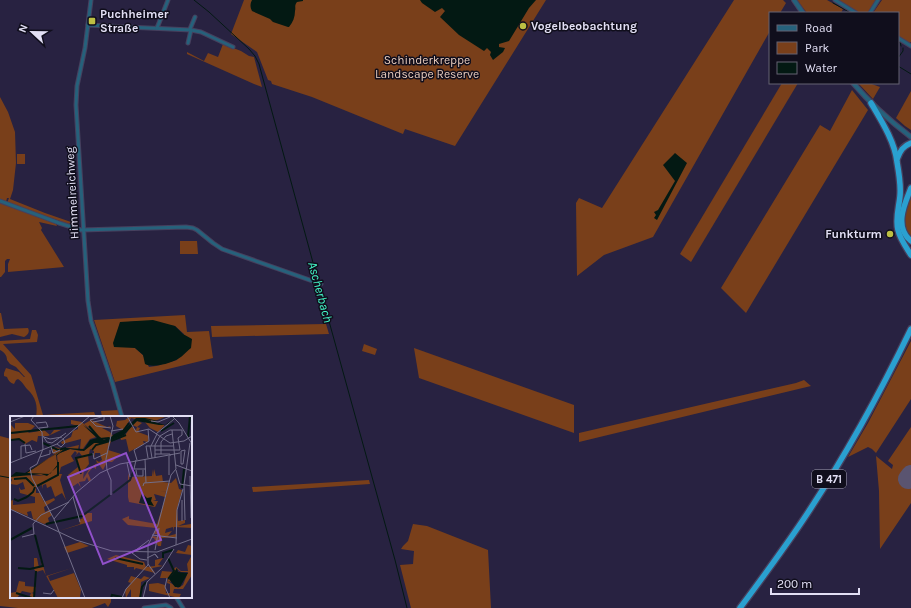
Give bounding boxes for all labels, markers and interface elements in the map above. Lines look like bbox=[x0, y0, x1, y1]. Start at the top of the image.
place label: Puchheimer Straße bbox=[100, 7, 169, 35]
north arrow bbox=[12, 12, 52, 52]
legend bbox=[769, 12, 899, 84]
marker: Puchheimer Straße bbox=[87, 16, 97, 26]
place label: Vogelbeobachtung bbox=[531, 19, 637, 33]
marker: Vogelbeobachtung bbox=[518, 21, 528, 31]
text: Road bbox=[805, 21, 833, 35]
text: N bbox=[16, 22, 31, 35]
text: Park bbox=[805, 41, 830, 55]
park label: Schinderkreppe Landscape Reserve bbox=[375, 53, 479, 81]
text: Water bbox=[805, 61, 838, 75]
street label: Himmelreichweg bbox=[63, 146, 81, 240]
place label: Funkturm bbox=[825, 227, 882, 241]
marker: Funkturm bbox=[885, 229, 895, 239]
water label: Ascherbach bbox=[305, 260, 336, 324]
inset map bbox=[10, 416, 192, 598]
road number: B 471 bbox=[812, 470, 846, 488]
scale bar bbox=[771, 570, 859, 596]
text: 200 m bbox=[777, 577, 812, 591]

